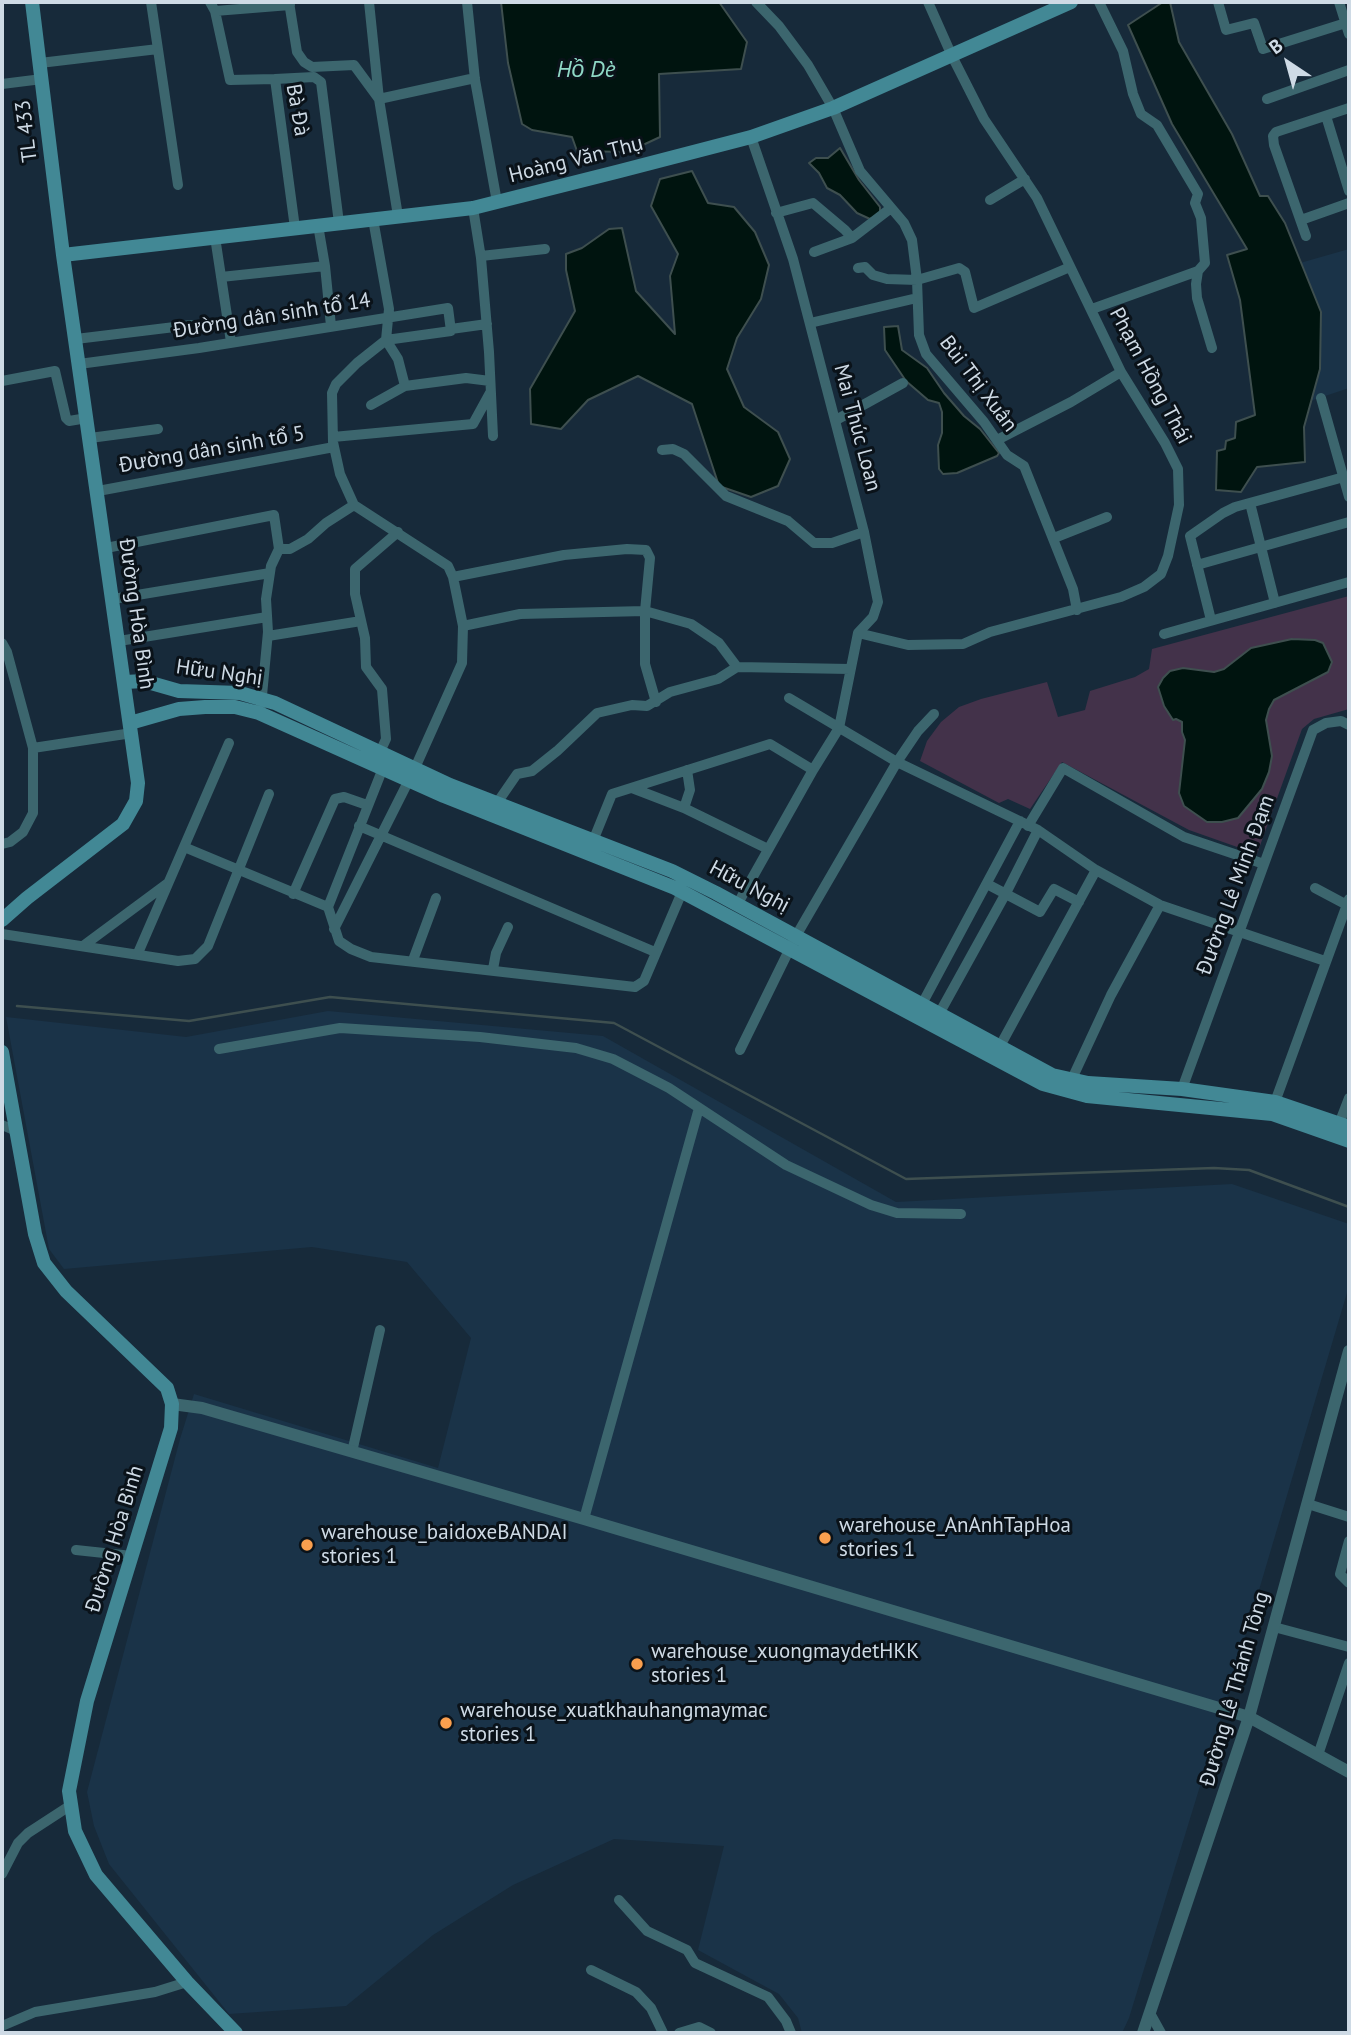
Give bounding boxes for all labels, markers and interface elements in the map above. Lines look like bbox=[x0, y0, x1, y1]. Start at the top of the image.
north arrow bbox=[1253, 28, 1323, 98]
text: B bbox=[1264, 33, 1287, 59]
water label: Hồ Dè bbox=[557, 56, 615, 84]
street label: Bà Đà bbox=[280, 82, 314, 138]
street label: TL 433 bbox=[11, 98, 43, 164]
street label: Hoàng Văn Thụ bbox=[506, 131, 646, 189]
street label: Đường dân sinh tổ 14 bbox=[172, 288, 372, 344]
street label: Phạm Hồng Thái bbox=[1103, 303, 1197, 449]
street label: Bùi Thị Xuân bbox=[934, 331, 1022, 437]
street label: Mai Thúc Loan bbox=[828, 362, 886, 494]
street label: Đường dân sinh tổ 5 bbox=[117, 421, 307, 479]
street label: Đường Hòa Bình bbox=[113, 537, 159, 691]
street label: Hữu Nghị bbox=[174, 654, 264, 692]
street label: Đường Lê Minh Đạm bbox=[1192, 792, 1280, 978]
street label: Hữu Nghị bbox=[705, 856, 793, 918]
street label: Đường Hòa Bình bbox=[81, 1463, 149, 1615]
place label: warehouse_AnAnhTapHoa stories 1 bbox=[839, 1513, 1071, 1563]
place label: warehouse_baidoxeBANDAI stories 1 bbox=[321, 1520, 567, 1570]
marker: warehouse_AnAnhTapHoa stories 1 bbox=[817, 1530, 833, 1546]
marker: warehouse_baidoxeBANDAI stories 1 bbox=[299, 1537, 315, 1553]
street label: Đường Lê Thánh Tông bbox=[1195, 1589, 1275, 1789]
place label: warehouse_xuongmaydetHKK stories 1 bbox=[651, 1639, 919, 1689]
marker: warehouse_xuongmaydetHKK stories 1 bbox=[629, 1656, 645, 1672]
place label: warehouse_xuatkhauhangmaymac stories 1 bbox=[460, 1698, 768, 1748]
marker: warehouse_xuatkhauhangmaymac stories 1 bbox=[438, 1715, 454, 1731]

